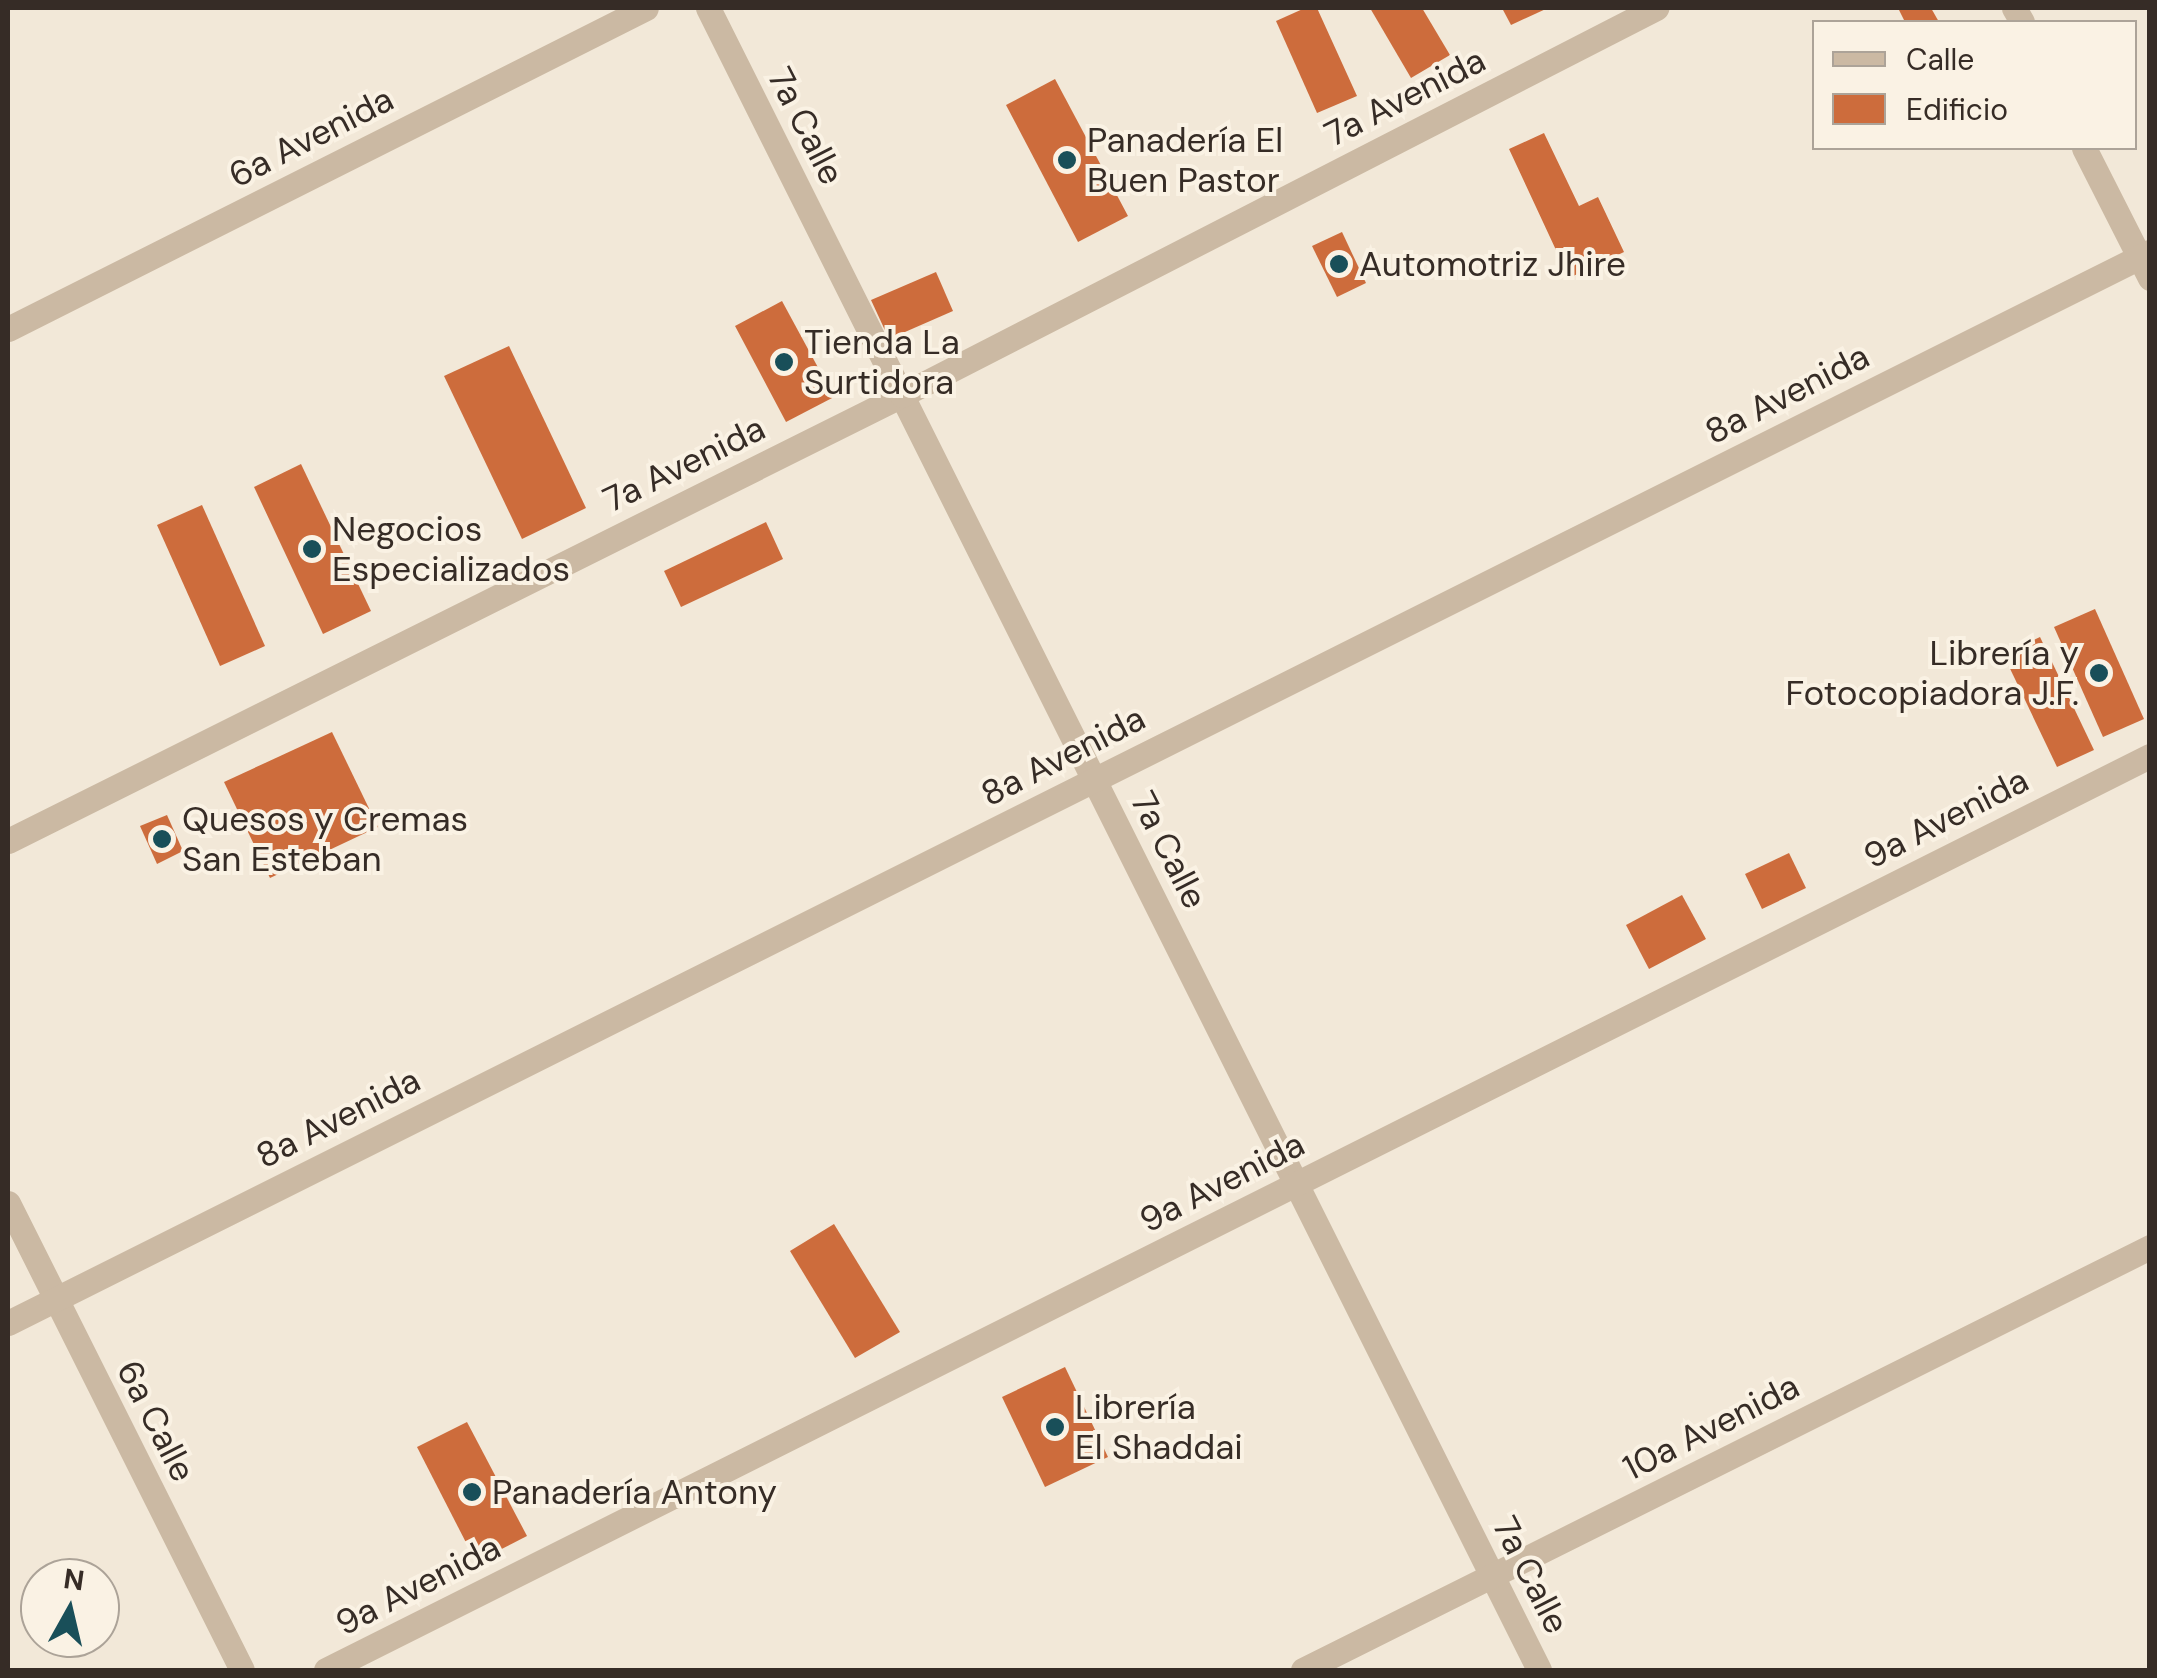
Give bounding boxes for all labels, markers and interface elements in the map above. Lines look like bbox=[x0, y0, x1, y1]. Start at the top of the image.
legend bbox=[1812, 20, 2137, 150]
street label: 7a Avenida bbox=[1318, 39, 1492, 155]
text: Calle bbox=[1906, 40, 1974, 79]
street label: 7a Calle bbox=[759, 61, 853, 191]
street label: 6a Avenida bbox=[222, 78, 400, 196]
text: Edificio bbox=[1906, 90, 2008, 129]
place label: Panadería El Buen Pastor bbox=[1087, 119, 1283, 201]
marker: Panadería El Buen Pastor bbox=[1056, 149, 1078, 171]
place label: Automotriz Jhire bbox=[1359, 243, 1626, 285]
marker: Automotriz Jhire bbox=[1328, 253, 1350, 275]
place label: Tienda La Surtidora bbox=[804, 321, 960, 403]
street label: 8a Avenida bbox=[1698, 335, 1876, 453]
marker: Tienda La Surtidora bbox=[773, 351, 795, 373]
street label: 7a Avenida bbox=[596, 407, 772, 521]
place label: Negocios Especializados bbox=[332, 508, 570, 590]
marker: Negocios Especializados bbox=[301, 538, 323, 560]
place label: Librería y Fotocopiadora J.F. bbox=[1786, 632, 2079, 714]
marker: Librería y Fotocopiadora J.F. bbox=[2088, 662, 2110, 684]
street label: 8a Avenida bbox=[974, 697, 1152, 815]
street label: 9a Avenida bbox=[1857, 759, 2035, 877]
street label: 7a Calle bbox=[1122, 785, 1216, 915]
place label: Quesos y Cremas San Esteban bbox=[182, 798, 468, 880]
marker: Quesos y Cremas San Esteban bbox=[151, 828, 173, 850]
street label: 8a Avenida bbox=[249, 1059, 427, 1177]
street label: 9a Avenida bbox=[1133, 1123, 1311, 1241]
street label: 6a Calle bbox=[108, 1354, 204, 1488]
street label: 10a Avenida bbox=[1616, 1365, 1806, 1489]
place label: Librería El Shaddai bbox=[1075, 1386, 1243, 1468]
marker: Librería El Shaddai bbox=[1044, 1416, 1066, 1438]
place label: Panadería Antony bbox=[492, 1471, 777, 1513]
marker: Panadería Antony bbox=[461, 1481, 483, 1503]
street label: 7a Calle bbox=[1484, 1510, 1578, 1640]
street label: 9a Avenida bbox=[329, 1526, 507, 1644]
north arrow bbox=[20, 1558, 120, 1658]
text: N bbox=[61, 1560, 87, 1600]

